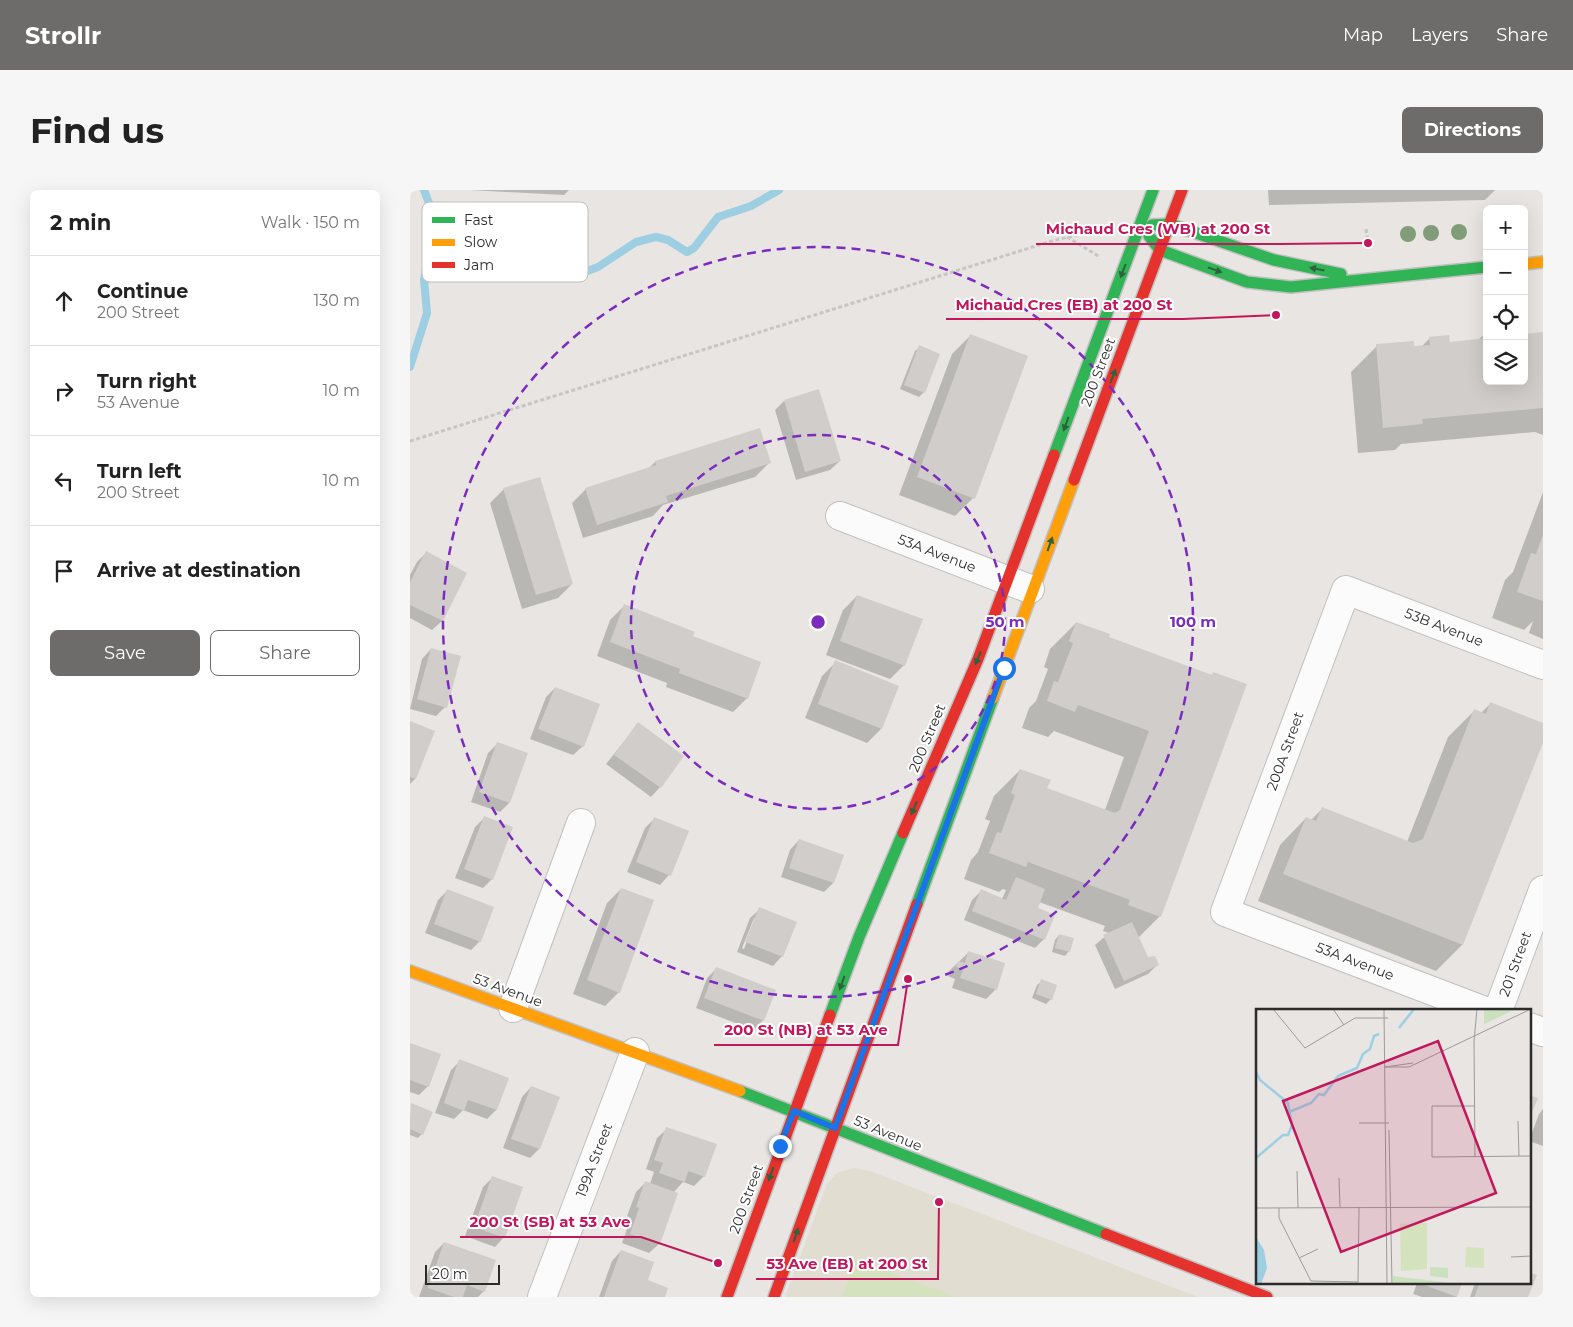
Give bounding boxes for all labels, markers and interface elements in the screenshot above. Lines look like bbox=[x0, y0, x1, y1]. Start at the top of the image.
text: Strollr bbox=[25, 21, 101, 50]
text: Map bbox=[1343, 24, 1383, 46]
text: Layers bbox=[1411, 24, 1468, 46]
text: Share bbox=[1496, 24, 1548, 46]
button: Directions bbox=[1402, 107, 1543, 153]
text: Find us bbox=[30, 109, 164, 152]
legend bbox=[422, 202, 588, 282]
map controls bbox=[1483, 205, 1528, 385]
button: + bbox=[1483, 205, 1528, 250]
text: 2 min bbox=[50, 210, 111, 235]
text: Fast bbox=[464, 211, 494, 229]
text: Walk · 150 m bbox=[261, 213, 360, 232]
callout: Michaud Cres (WB) at 200 St bbox=[1036, 214, 1280, 244]
text: Michaud Cres (WB) at 200 St bbox=[1046, 219, 1271, 238]
text: Slow bbox=[464, 233, 498, 251]
button: − bbox=[1483, 250, 1528, 295]
text: Jam bbox=[463, 256, 494, 274]
one-way arrow bbox=[1118, 264, 1126, 278]
one-way arrow bbox=[1309, 265, 1325, 273]
one-way arrow bbox=[1208, 266, 1223, 274]
text: Continue bbox=[97, 280, 188, 303]
icon: ahead bbox=[50, 287, 78, 315]
callout: Michaud Cres (EB) at 200 St bbox=[946, 289, 1183, 319]
text: 130 m bbox=[313, 291, 360, 310]
text: Michaud Cres (EB) at 200 St bbox=[955, 295, 1173, 314]
button: locate bbox=[1483, 295, 1528, 340]
text: 200 Street bbox=[97, 303, 180, 322]
street label: 200 Street bbox=[1077, 335, 1119, 409]
button: layers bbox=[1483, 340, 1528, 385]
one-way arrow bbox=[1110, 368, 1117, 383]
text: Turn right bbox=[97, 370, 197, 393]
icon: right bbox=[50, 377, 78, 405]
text: 10 m bbox=[322, 381, 360, 400]
text: 53 Avenue bbox=[97, 393, 180, 412]
one-way arrow bbox=[1062, 416, 1069, 431]
text: Turn left bbox=[97, 460, 182, 483]
icon: left bbox=[50, 467, 78, 495]
text: 10 m bbox=[322, 471, 360, 490]
text: 200 Street bbox=[97, 483, 180, 502]
street label: 53A Avenue bbox=[895, 530, 979, 576]
one-way arrow bbox=[1047, 537, 1054, 552]
icon: arrive bbox=[50, 557, 78, 585]
text: Arrive at destination bbox=[97, 559, 301, 582]
street label: 53B Avenue bbox=[1402, 604, 1486, 650]
text: 50 m bbox=[985, 612, 1025, 631]
text: 100 m bbox=[1170, 612, 1216, 631]
centre of rings bbox=[809, 613, 827, 631]
button: Save bbox=[50, 630, 200, 676]
button: Share bbox=[210, 630, 360, 676]
one-way arrow bbox=[973, 651, 981, 665]
route start bbox=[993, 657, 1016, 680]
street label: 200 Street bbox=[905, 701, 950, 775]
street label: 200A Street bbox=[1262, 709, 1308, 793]
one-way arrow bbox=[909, 801, 917, 815]
street label: 201 Street bbox=[1495, 929, 1535, 999]
street label: 53A Avenue bbox=[1313, 938, 1397, 984]
street label: 53 Avenue bbox=[471, 969, 545, 1011]
one-way arrow bbox=[838, 976, 846, 991]
inset map bbox=[1256, 1009, 1530, 1284]
callout: 200 St (NB) at 53 Ave bbox=[714, 1015, 898, 1045]
text: 200 St (NB) at 53 Ave bbox=[724, 1020, 888, 1039]
street label: 53 Avenue bbox=[851, 1111, 925, 1155]
street label: 199A Street bbox=[572, 1120, 616, 1200]
route end bbox=[769, 1135, 792, 1158]
street label: 200 Street bbox=[725, 1162, 767, 1236]
one-way arrow bbox=[767, 1166, 774, 1181]
callout: 200 St (SB) at 53 Ave bbox=[460, 1207, 641, 1237]
text: 200 St (SB) at 53 Ave bbox=[469, 1212, 631, 1231]
one-way arrow bbox=[793, 1227, 800, 1242]
callout: 53 Ave (EB) at 200 St bbox=[756, 1249, 938, 1279]
text: 53 Ave (EB) at 200 St bbox=[766, 1254, 928, 1273]
scale bar bbox=[425, 1262, 500, 1285]
text: 20 m bbox=[432, 1265, 468, 1283]

